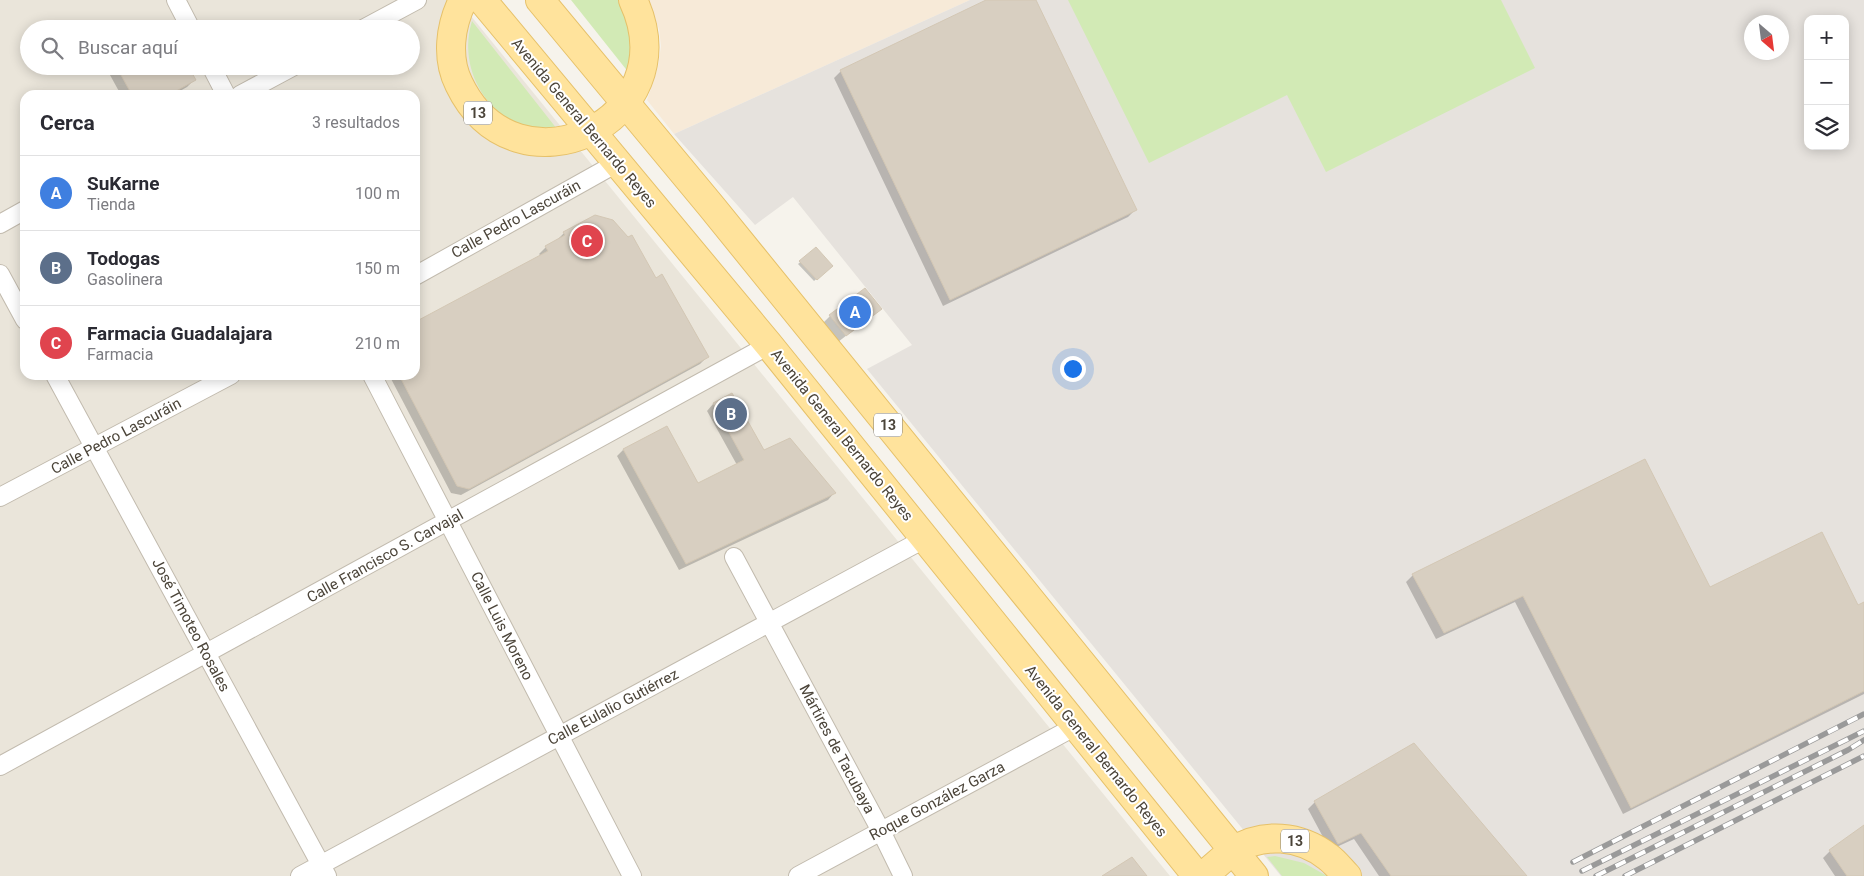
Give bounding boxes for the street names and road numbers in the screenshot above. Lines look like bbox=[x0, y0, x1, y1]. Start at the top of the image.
street label: Avenida General Bernardo Reyes bbox=[508, 35, 660, 211]
road number: 13 bbox=[464, 102, 492, 125]
street label: Calle Pedro Lascuráin bbox=[448, 176, 584, 262]
street label: Avenida General Bernardo Reyes bbox=[767, 345, 917, 525]
street label: Calle Pedro Lascuráin bbox=[48, 394, 184, 478]
road number: 13 bbox=[874, 414, 902, 436]
street label: Calle Francisco S. Carvajal bbox=[304, 505, 466, 607]
street label: José Timoteo Rosales bbox=[148, 555, 234, 695]
street label: Calle Luis Moreno bbox=[467, 569, 537, 683]
street label: Avenida General Bernardo Reyes bbox=[1021, 661, 1171, 841]
street label: Calle Eulalio Gutiérrez bbox=[545, 665, 681, 749]
street label: Mártires de Tacubaya bbox=[795, 681, 879, 817]
street label: Roque González Garza bbox=[866, 758, 1008, 844]
road number: 13 bbox=[1281, 829, 1309, 852]

